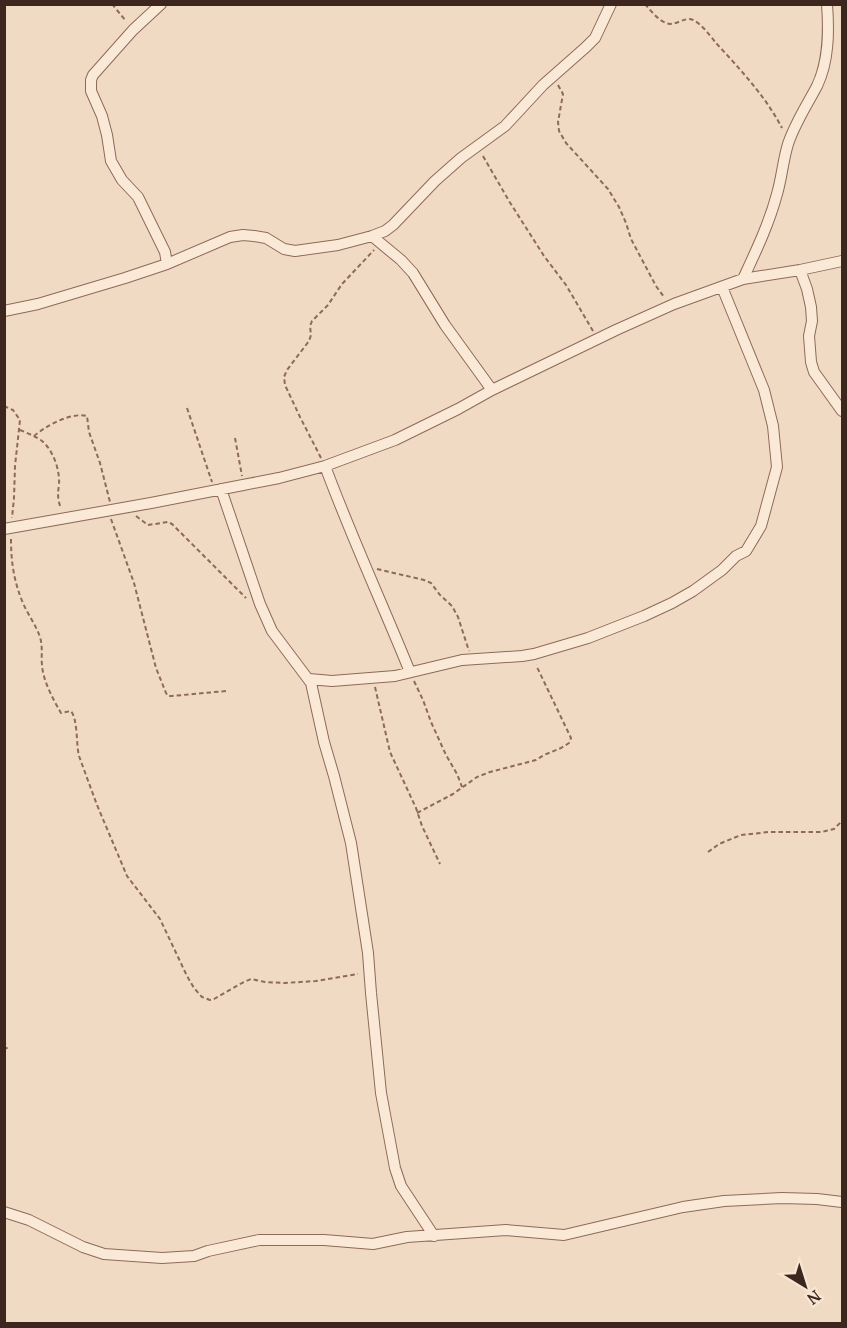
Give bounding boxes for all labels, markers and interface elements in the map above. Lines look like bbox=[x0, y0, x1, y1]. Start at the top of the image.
north arrow bbox=[775, 1256, 835, 1316]
text: N bbox=[803, 1285, 826, 1310]

